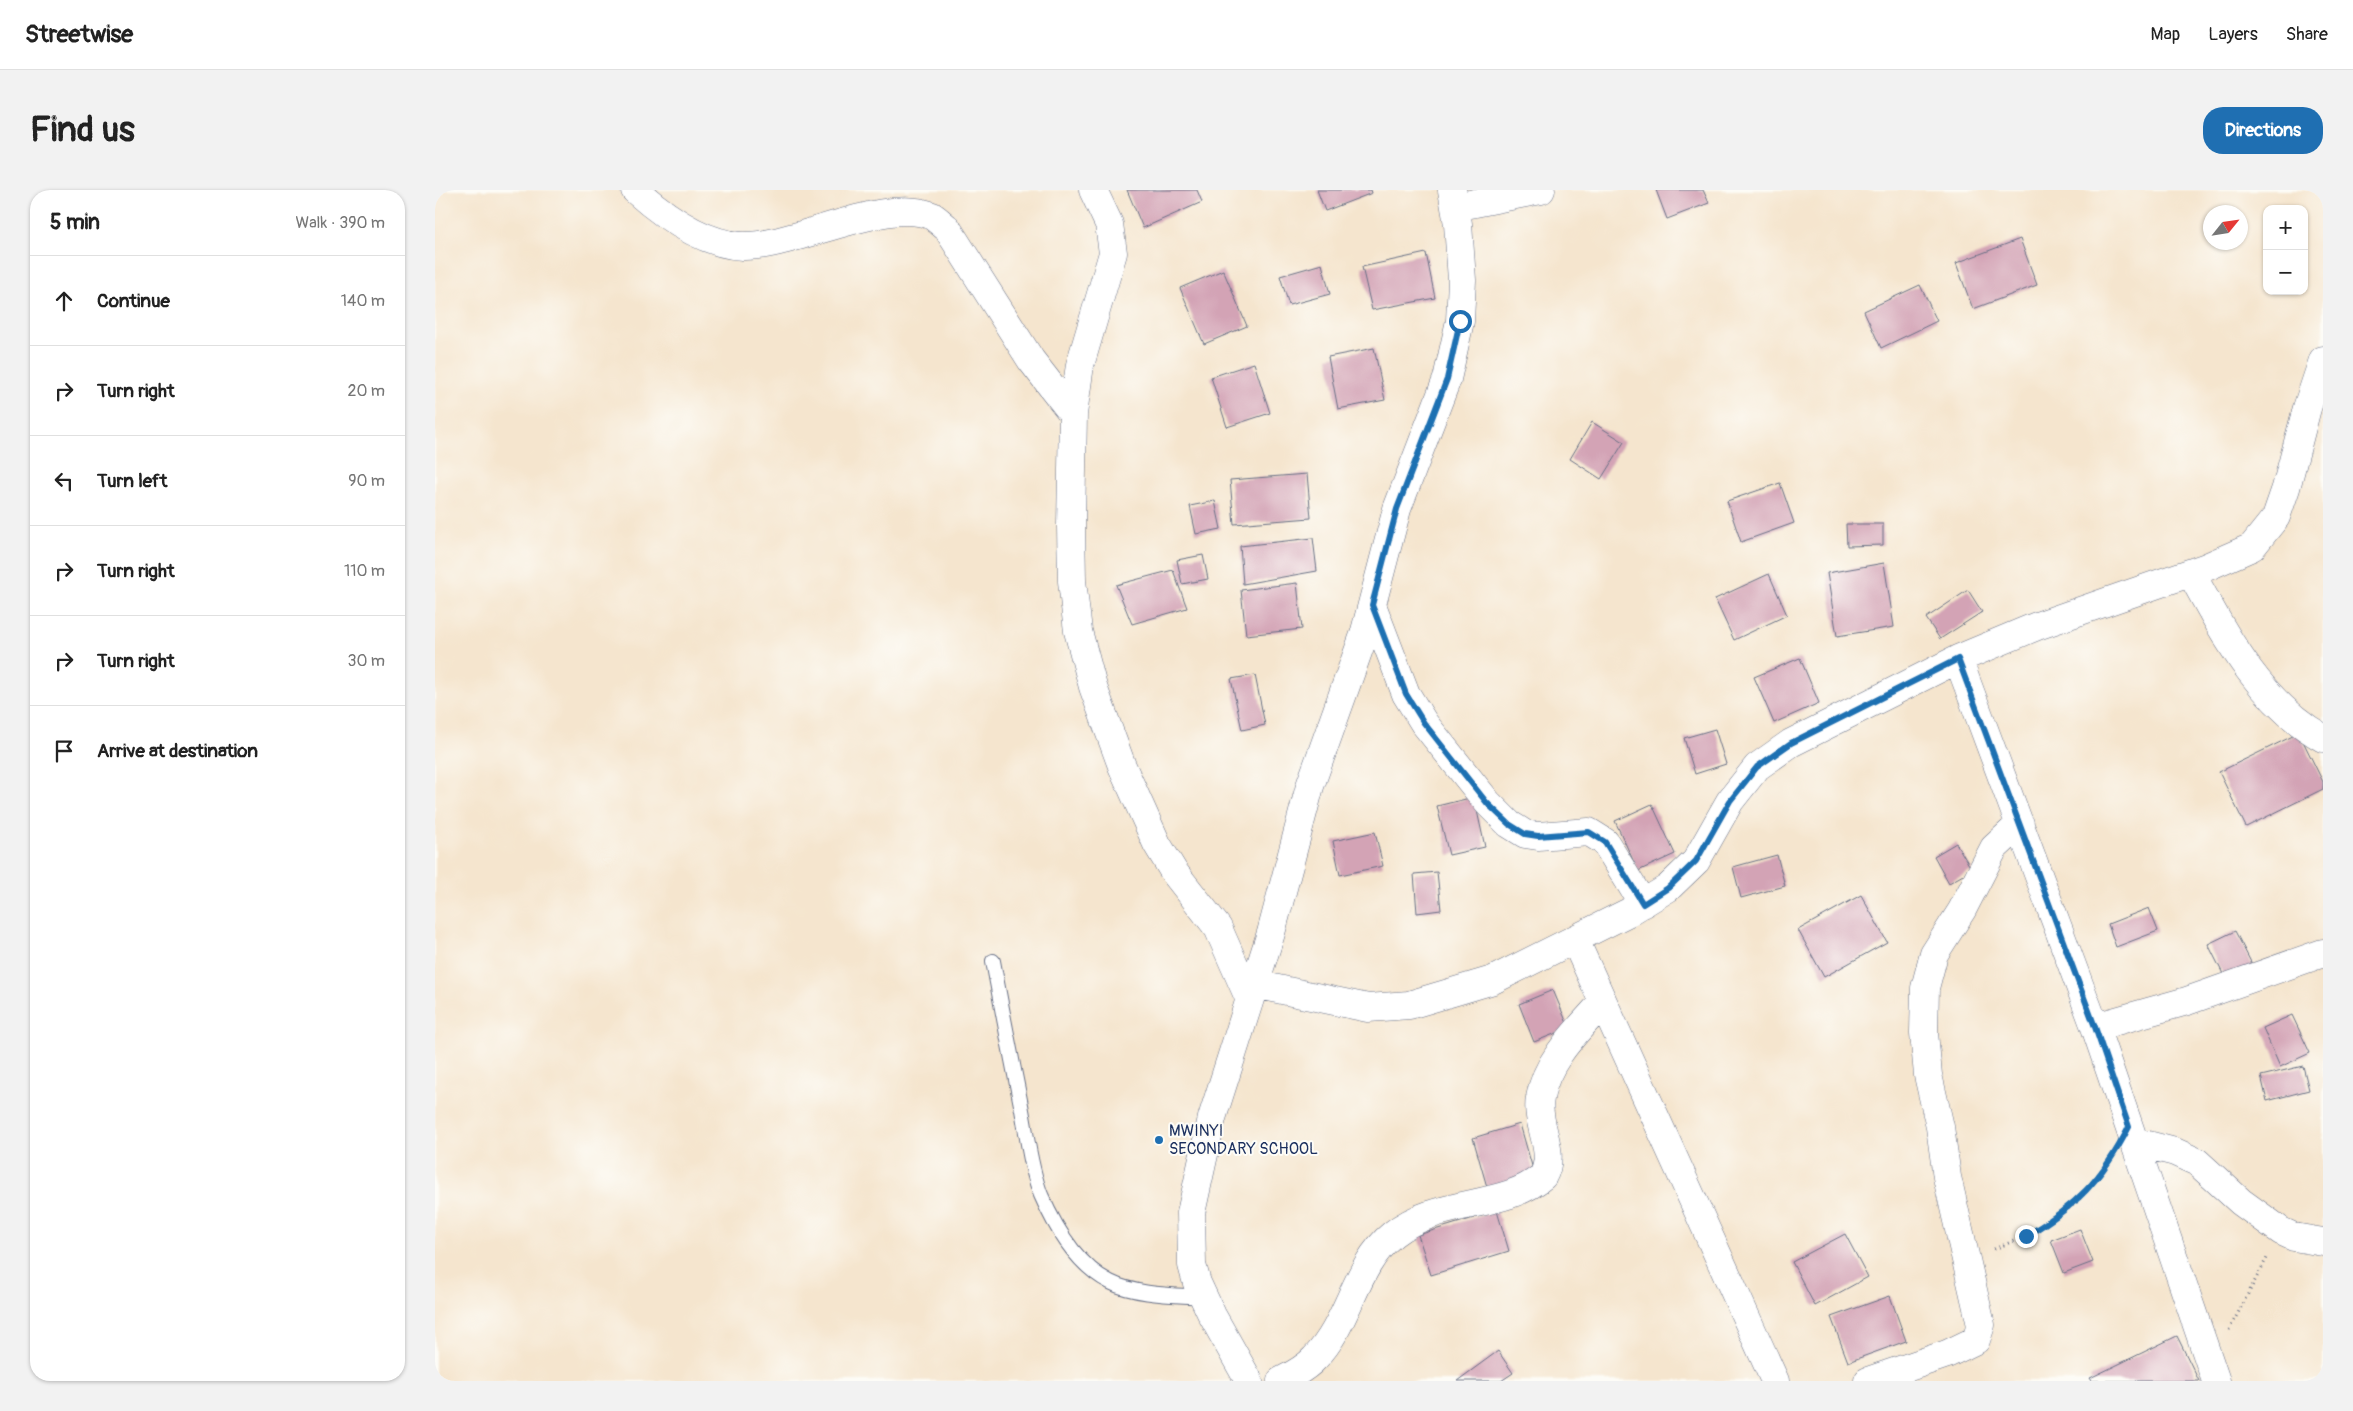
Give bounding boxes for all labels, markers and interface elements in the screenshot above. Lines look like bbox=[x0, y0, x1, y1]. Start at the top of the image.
text: Streetwise bbox=[25, 20, 133, 49]
text: Map bbox=[2151, 23, 2180, 46]
text: Layers bbox=[2208, 23, 2258, 46]
text: Share bbox=[2286, 23, 2328, 46]
button: Directions bbox=[2203, 107, 2323, 154]
text: Find us bbox=[30, 108, 135, 152]
north arrow bbox=[2203, 205, 2248, 250]
map controls bbox=[2263, 205, 2308, 295]
button: + bbox=[2263, 205, 2308, 250]
text: 5 min bbox=[50, 209, 100, 236]
text: Walk · 390 m bbox=[296, 213, 385, 233]
button: − bbox=[2263, 250, 2308, 295]
icon: ahead bbox=[50, 287, 78, 315]
text: Continue bbox=[97, 289, 170, 313]
text: 140 m bbox=[341, 291, 385, 311]
route start bbox=[1449, 310, 1472, 333]
icon: right bbox=[50, 377, 78, 405]
text: Turn right bbox=[97, 379, 175, 403]
text: 20 m bbox=[347, 381, 385, 401]
icon: left bbox=[50, 467, 78, 495]
text: Turn left bbox=[97, 469, 167, 493]
text: 90 m bbox=[348, 471, 385, 491]
icon: right bbox=[50, 557, 78, 585]
text: Turn right bbox=[97, 559, 175, 583]
text: 110 m bbox=[344, 561, 385, 581]
icon: right bbox=[50, 647, 78, 675]
text: Turn right bbox=[97, 649, 175, 673]
text: 30 m bbox=[347, 651, 385, 671]
icon: arrive bbox=[50, 737, 78, 765]
text: Arrive at destination bbox=[97, 739, 258, 763]
place label: MWINYI SECONDARY SCHOOL bbox=[1169, 1121, 1318, 1159]
marker: MWINYI SECONDARY SCHOOL bbox=[1153, 1134, 1165, 1146]
route end bbox=[2015, 1225, 2038, 1248]

